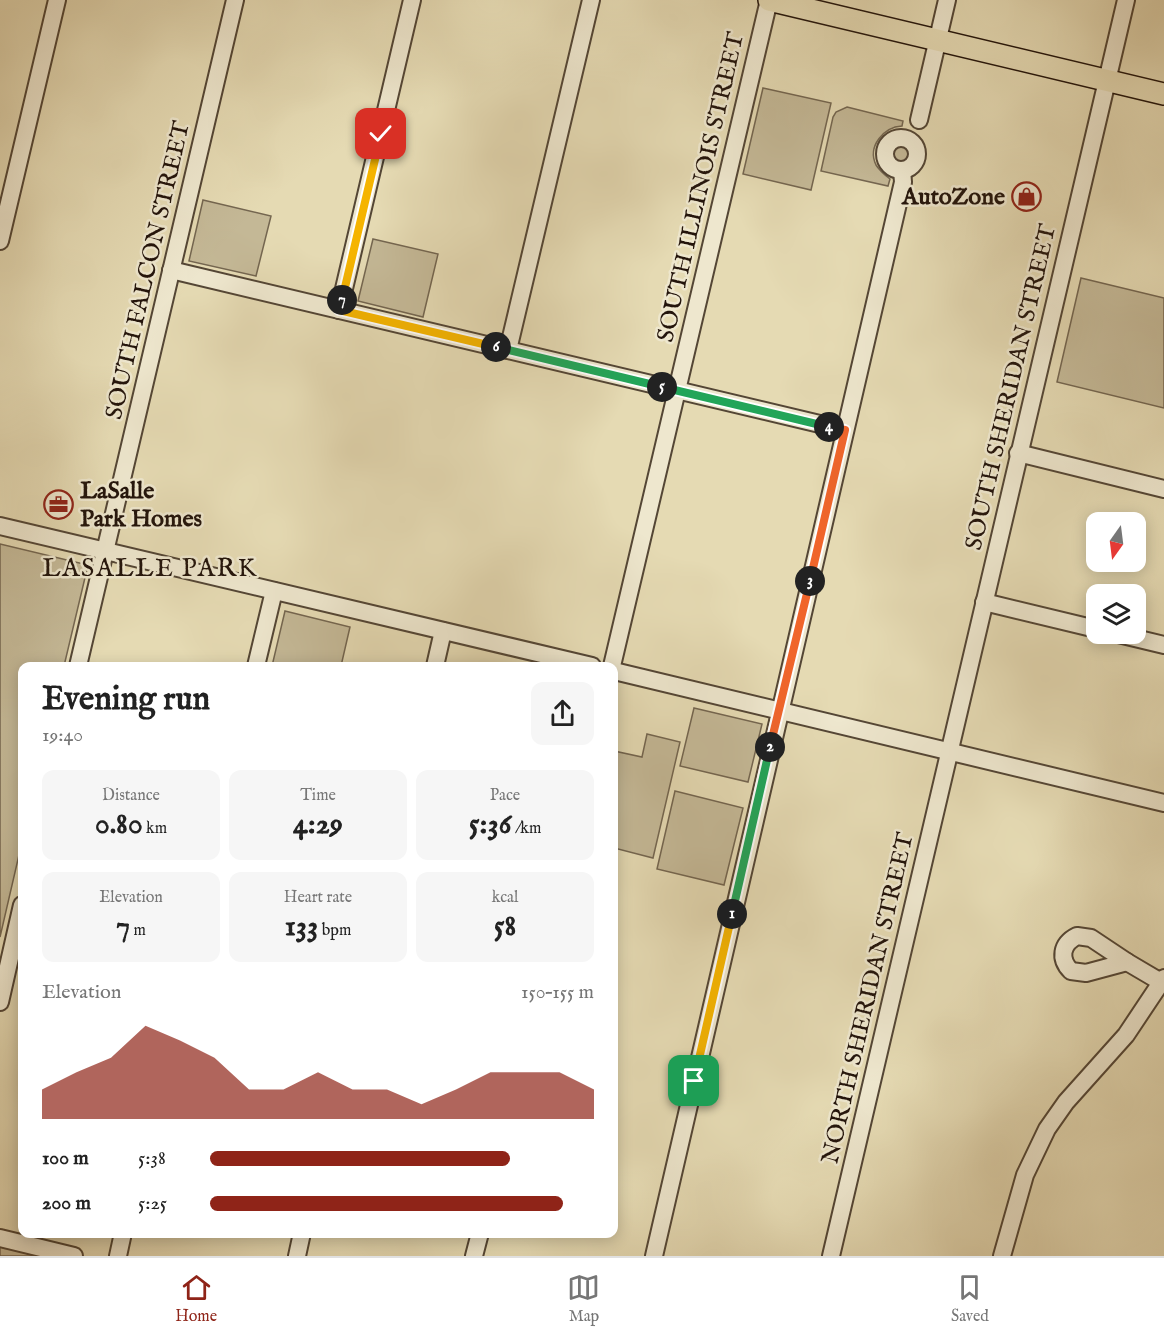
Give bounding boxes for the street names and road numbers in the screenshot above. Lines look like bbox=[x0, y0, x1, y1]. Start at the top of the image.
street label: SOUTH ILLINOIS STREET bbox=[651, 29, 752, 345]
street label: SOUTH FALCON STREET bbox=[99, 118, 198, 422]
street label: SOUTH SHERIDAN STREET bbox=[959, 221, 1064, 553]
street label: NORTH SHERIDAN STREET bbox=[815, 829, 922, 1167]

